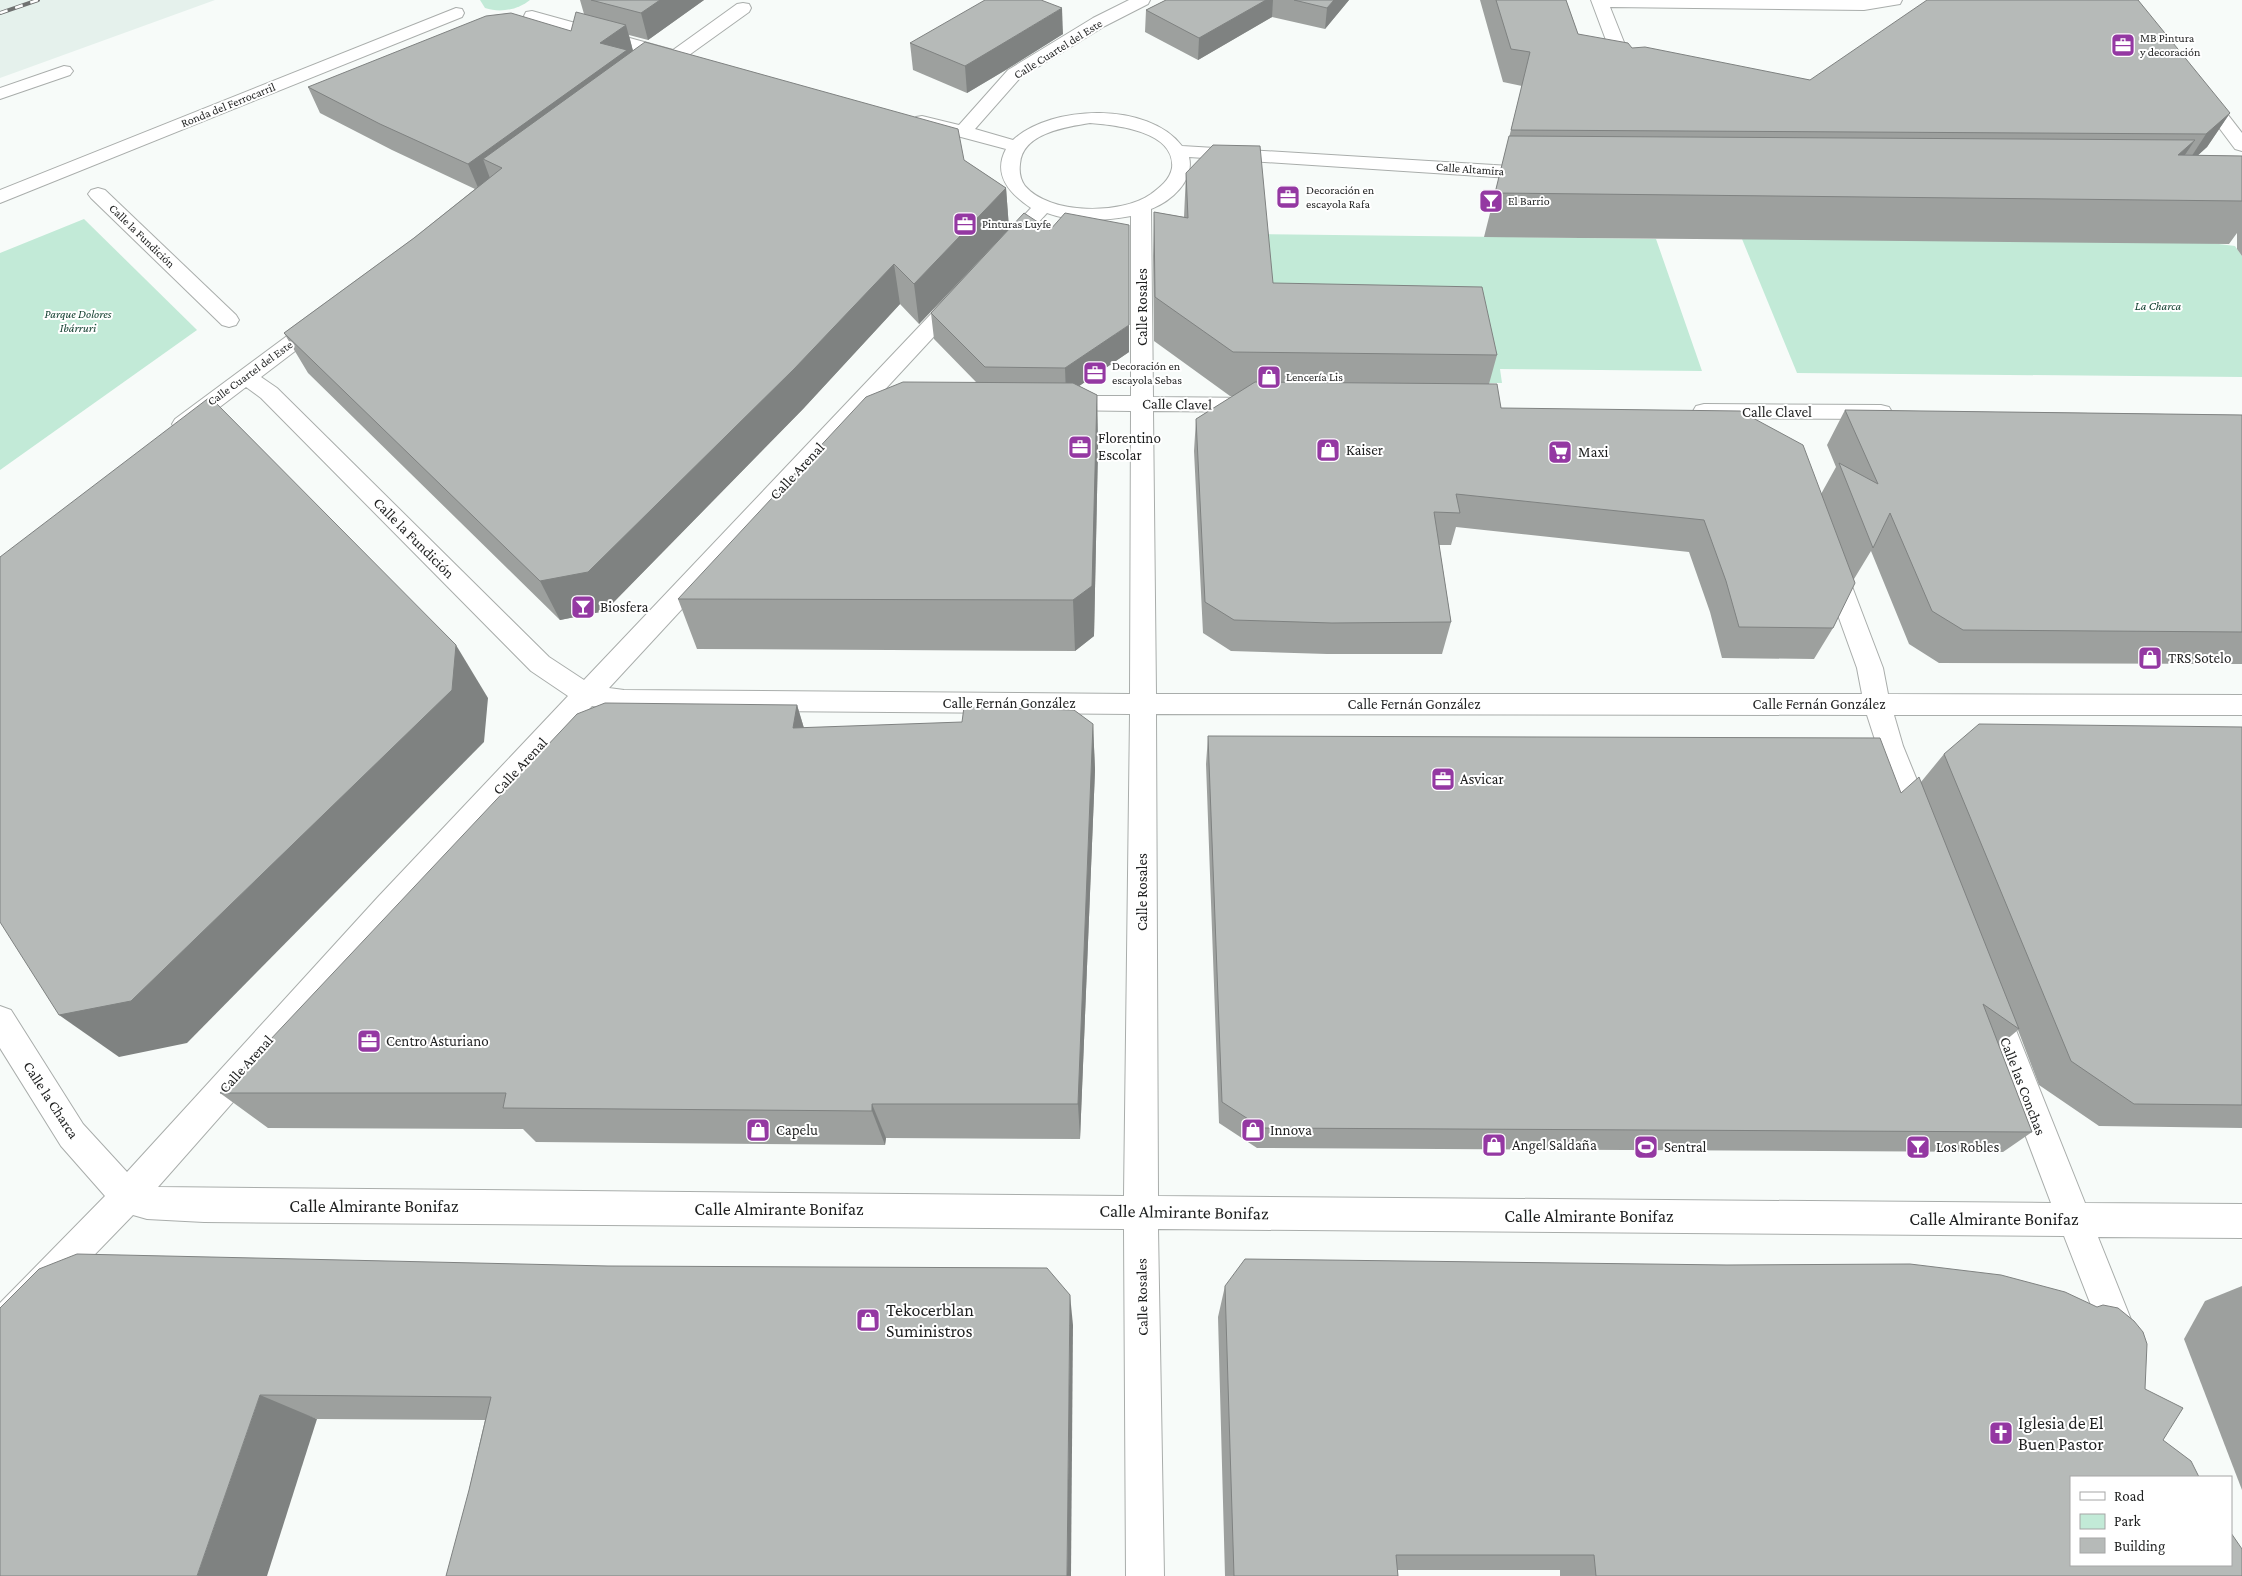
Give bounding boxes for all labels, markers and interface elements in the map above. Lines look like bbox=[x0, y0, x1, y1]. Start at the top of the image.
street label: Calle Cuartel del Este bbox=[1011, 16, 1105, 82]
place label: MB Pintura y decoración bbox=[2139, 31, 2201, 59]
office icon: MB Pintura y decoración bbox=[2110, 32, 2136, 58]
street label: Ronda del Ferrocarril bbox=[179, 80, 277, 130]
street label: Calle Altamira bbox=[1435, 160, 1505, 178]
place label: Decoración en escayola Rafa bbox=[1306, 183, 1375, 211]
office icon: Decoración en escayola Rafa bbox=[1275, 184, 1301, 210]
bar icon: El Barrio bbox=[1478, 188, 1504, 214]
place label: El Barrio bbox=[1508, 194, 1550, 208]
street label: Calle la Fundición bbox=[106, 201, 178, 271]
office icon: Pinturas Luyfe bbox=[952, 211, 978, 237]
place label: Pinturas Luyfe bbox=[982, 217, 1051, 231]
street label: Calle Rosales bbox=[1134, 268, 1150, 346]
park label: La Charca bbox=[2135, 299, 2181, 313]
park label: Parque Dolores Ibárruri bbox=[45, 307, 112, 335]
street label: Calle Cuartel del Este bbox=[205, 337, 295, 409]
place label: Decoración en escayola Sebas bbox=[1112, 359, 1182, 387]
office icon: Decoración en escayola Sebas bbox=[1082, 360, 1108, 386]
shop icon: Lencería Lis bbox=[1256, 364, 1282, 390]
place label: Lencería Lis bbox=[1286, 370, 1343, 384]
street label: Calle Clavel bbox=[1142, 395, 1212, 413]
street label: Calle Clavel bbox=[1742, 404, 1812, 420]
place label: Florentino Escolar bbox=[1098, 430, 1161, 463]
office icon: Florentino Escolar bbox=[1067, 434, 1093, 460]
shop icon: Kaiser bbox=[1315, 437, 1341, 463]
street label: Calle Arenal bbox=[767, 439, 827, 503]
supermarket icon: Maxi bbox=[1547, 439, 1573, 465]
place label: Kaiser bbox=[1346, 442, 1384, 458]
place label: Maxi bbox=[1578, 444, 1608, 460]
street label: Calle la Fundición bbox=[370, 494, 458, 582]
bar icon: Biosfera bbox=[570, 594, 596, 620]
place label: Biosfera bbox=[600, 599, 648, 615]
shop icon: TRS Sotelo bbox=[2137, 645, 2163, 671]
place label: TRS Sotelo bbox=[2168, 650, 2231, 666]
street label: Calle Fernán González bbox=[942, 695, 1076, 711]
street label: Calle Fernán González bbox=[1347, 696, 1481, 712]
street label: Calle Fernán González bbox=[1752, 696, 1886, 712]
street label: Calle Arenal bbox=[490, 734, 550, 798]
office icon: Asvicar bbox=[1430, 766, 1456, 792]
place label: Asvicar bbox=[1460, 771, 1504, 787]
street label: Calle Rosales bbox=[1134, 853, 1150, 931]
office icon: Centro Asturiano bbox=[356, 1028, 382, 1054]
street label: Calle Arenal bbox=[216, 1032, 276, 1096]
place label: Centro Asturiano bbox=[386, 1033, 489, 1049]
street label: Calle las Conchas bbox=[1997, 1035, 2049, 1137]
street label: Calle la Charca bbox=[20, 1058, 82, 1142]
shop icon: Capelu bbox=[745, 1117, 771, 1143]
shop icon: Innova bbox=[1240, 1117, 1266, 1143]
place label: Capelu bbox=[776, 1122, 818, 1139]
place label: Innova bbox=[1270, 1122, 1312, 1138]
shop icon: Angel Saldaña bbox=[1481, 1132, 1507, 1158]
sports icon: Sentral bbox=[1633, 1134, 1659, 1160]
bar icon: Los Robles bbox=[1905, 1134, 1931, 1160]
place label: Angel Saldaña bbox=[1512, 1137, 1597, 1154]
place label: Sentral bbox=[1664, 1139, 1707, 1155]
place label: Los Robles bbox=[1936, 1139, 1999, 1155]
street label: Calle Almirante Bonifaz bbox=[289, 1196, 459, 1216]
street label: Calle Almirante Bonifaz bbox=[694, 1199, 864, 1219]
street label: Calle Almirante Bonifaz bbox=[1099, 1201, 1269, 1223]
street label: Calle Almirante Bonifaz bbox=[1504, 1206, 1674, 1226]
street label: Calle Almirante Bonifaz bbox=[1909, 1209, 2079, 1229]
street label: Calle Rosales bbox=[1133, 1258, 1151, 1336]
place label: Tekocerblan Suministros bbox=[886, 1300, 974, 1341]
shop icon: Tekocerblan Suministros bbox=[855, 1307, 881, 1333]
place label: Iglesia de El Buen Pastor bbox=[2018, 1413, 2104, 1454]
church icon: Iglesia de El Buen Pastor bbox=[1988, 1420, 2014, 1446]
legend bbox=[2070, 1476, 2232, 1566]
text: Road bbox=[2114, 1488, 2145, 1504]
text: Park bbox=[2114, 1513, 2141, 1529]
text: Building bbox=[2114, 1538, 2165, 1555]

